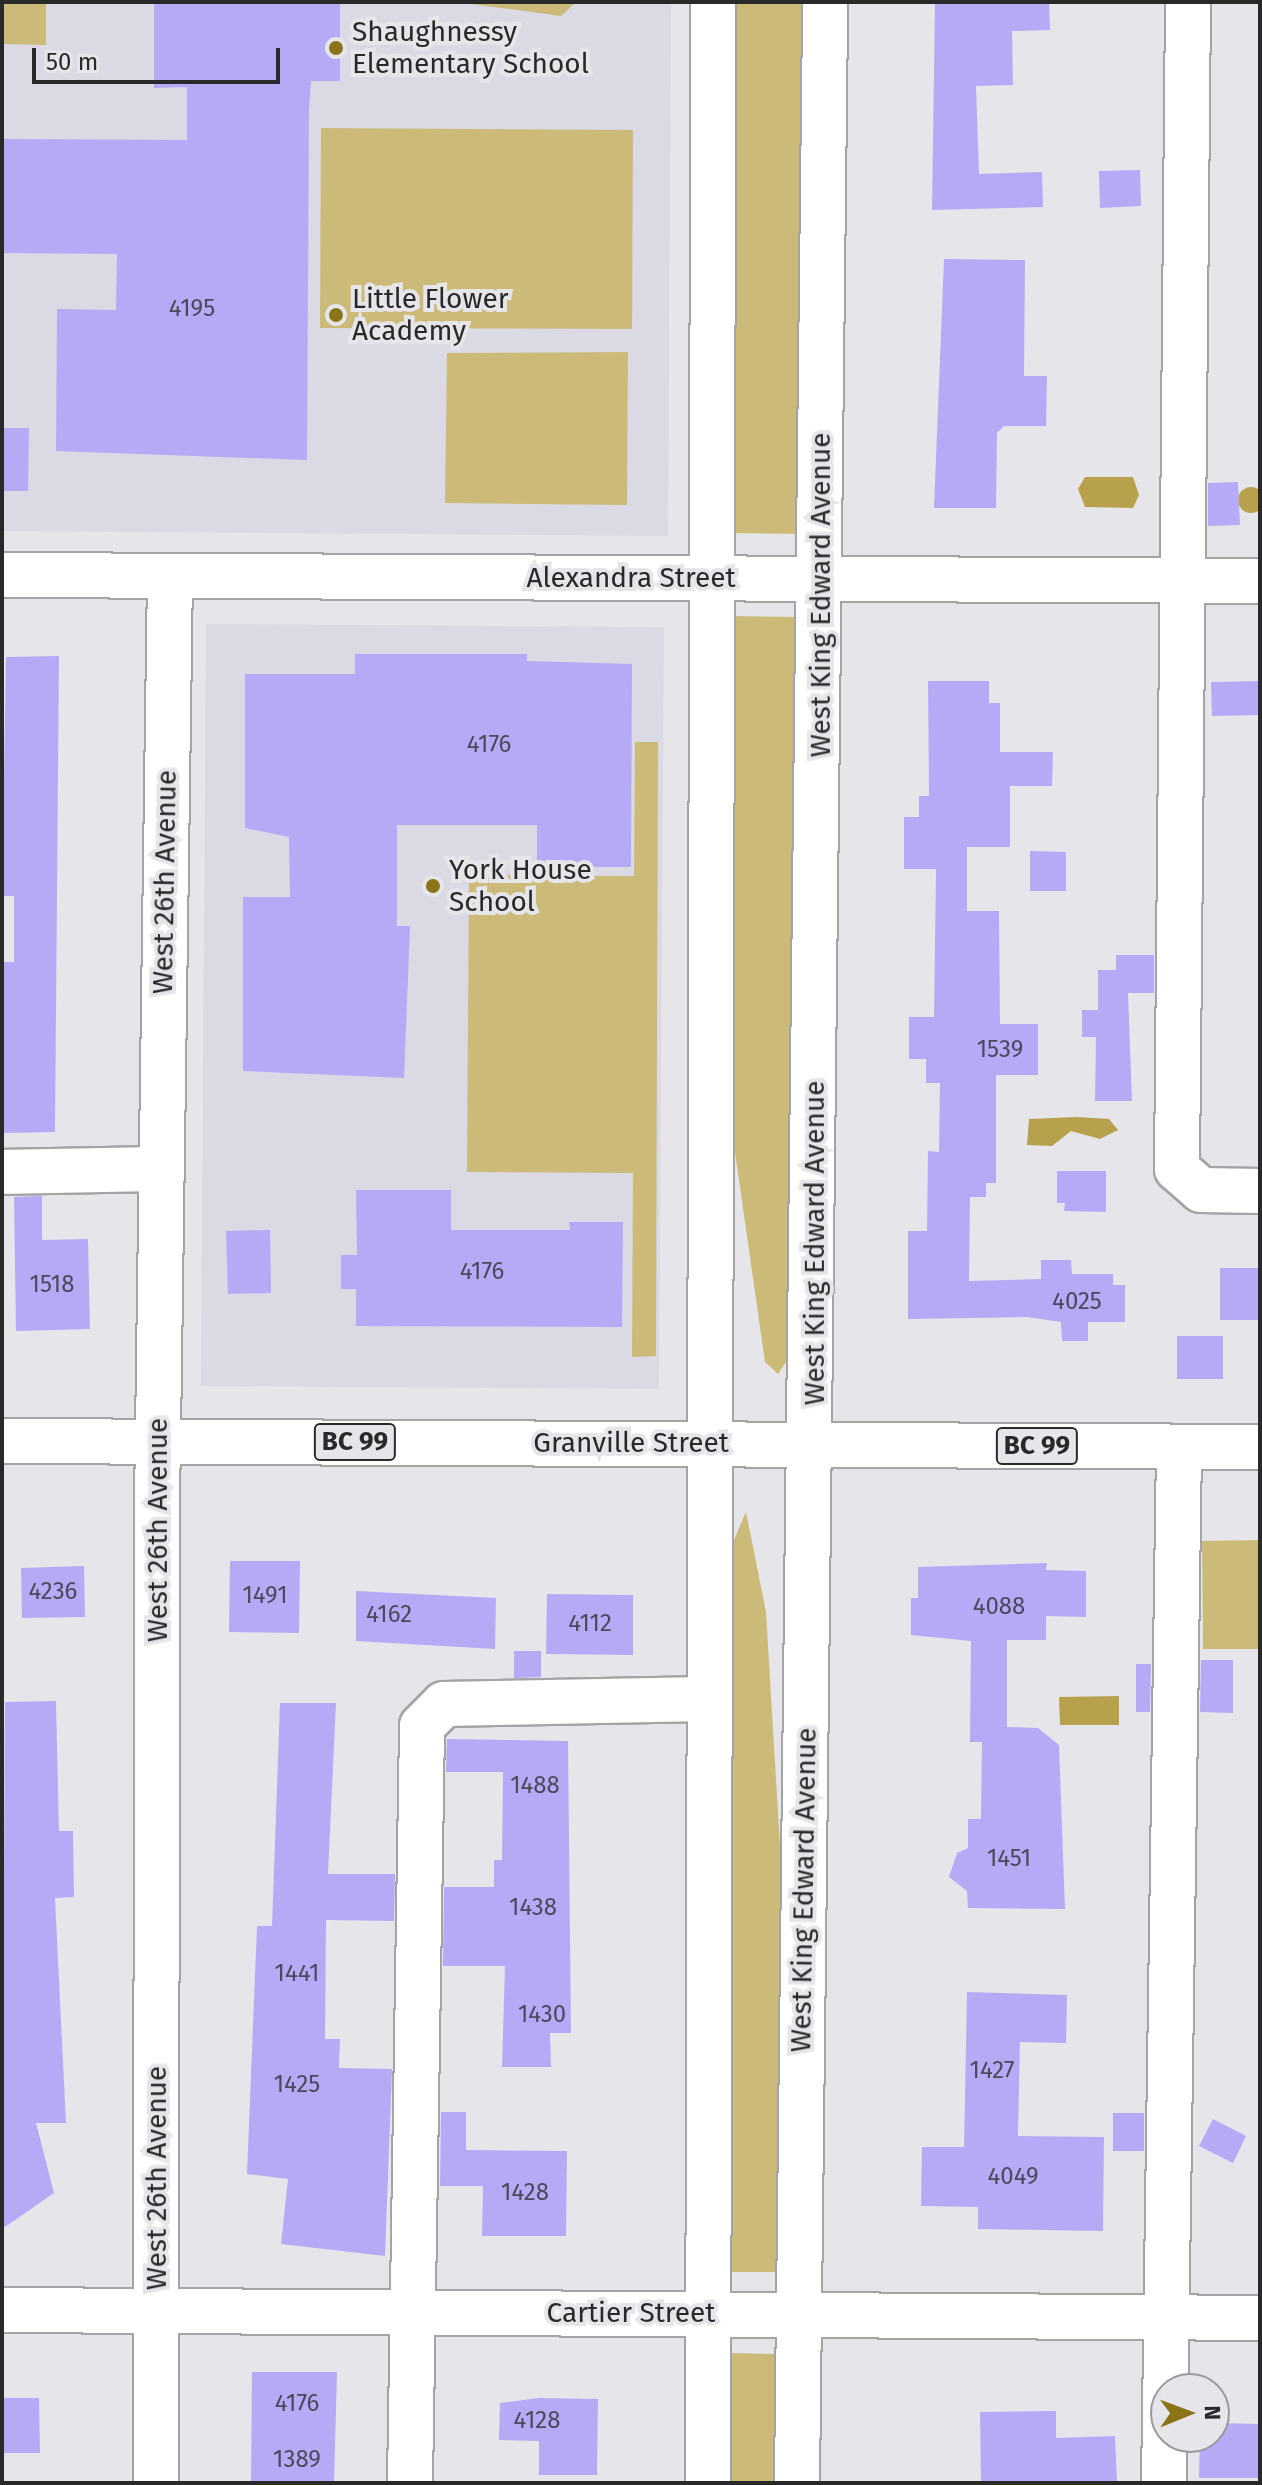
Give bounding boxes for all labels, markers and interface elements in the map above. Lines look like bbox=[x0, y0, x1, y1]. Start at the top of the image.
place label: Shaughnessy Elementary School bbox=[352, 15, 589, 81]
scale bar bbox=[36, 32, 284, 82]
marker: Shaughnessy Elementary School bbox=[327, 39, 345, 57]
text: 50 m bbox=[46, 48, 98, 76]
place label: Little Flower Academy bbox=[352, 282, 509, 348]
house number: 4195 bbox=[169, 295, 215, 323]
marker: Little Flower Academy bbox=[327, 306, 345, 324]
street label: West King Edward Avenue bbox=[804, 433, 838, 757]
street label: Alexandra Street bbox=[526, 561, 736, 595]
house number: 4176 bbox=[467, 731, 511, 759]
street label: West 26th Avenue bbox=[146, 770, 184, 994]
place label: York House School bbox=[449, 853, 592, 919]
marker: York House School bbox=[424, 877, 442, 895]
house number: 1539 bbox=[977, 1036, 1023, 1064]
street label: West King Edward Avenue bbox=[798, 1081, 832, 1405]
house number: 4176 bbox=[460, 1258, 504, 1286]
house number: 1518 bbox=[30, 1271, 74, 1299]
house number: 4025 bbox=[1052, 1288, 1102, 1316]
street label: West 26th Avenue bbox=[141, 1418, 175, 1642]
road number: BC 99 bbox=[313, 1420, 397, 1464]
road number: BC 99 bbox=[995, 1424, 1079, 1468]
street label: Granville Street bbox=[533, 1426, 729, 1460]
house number: 4236 bbox=[29, 1578, 77, 1606]
house number: 1491 bbox=[242, 1582, 288, 1610]
house number: 4088 bbox=[973, 1593, 1025, 1621]
house number: 4162 bbox=[366, 1601, 412, 1629]
house number: 4112 bbox=[568, 1610, 612, 1638]
street label: West King Edward Avenue bbox=[784, 1727, 824, 2053]
house number: 1488 bbox=[510, 1772, 560, 1800]
house number: 1451 bbox=[987, 1845, 1031, 1873]
house number: 1438 bbox=[509, 1894, 557, 1922]
house number: 1441 bbox=[275, 1960, 319, 1988]
house number: 1430 bbox=[518, 2001, 566, 2029]
house number: 1427 bbox=[970, 2057, 1014, 2085]
street label: West 26th Avenue bbox=[140, 2066, 174, 2290]
house number: 1425 bbox=[274, 2071, 320, 2099]
house number: 4049 bbox=[987, 2163, 1039, 2191]
house number: 1428 bbox=[501, 2179, 549, 2207]
street label: Cartier Street bbox=[547, 2296, 715, 2330]
north arrow bbox=[1150, 2373, 1230, 2453]
house number: 4176 bbox=[275, 2390, 319, 2418]
text: N bbox=[1199, 2405, 1226, 2420]
house number: 4128 bbox=[514, 2407, 560, 2435]
house number: 1389 bbox=[273, 2446, 321, 2474]

